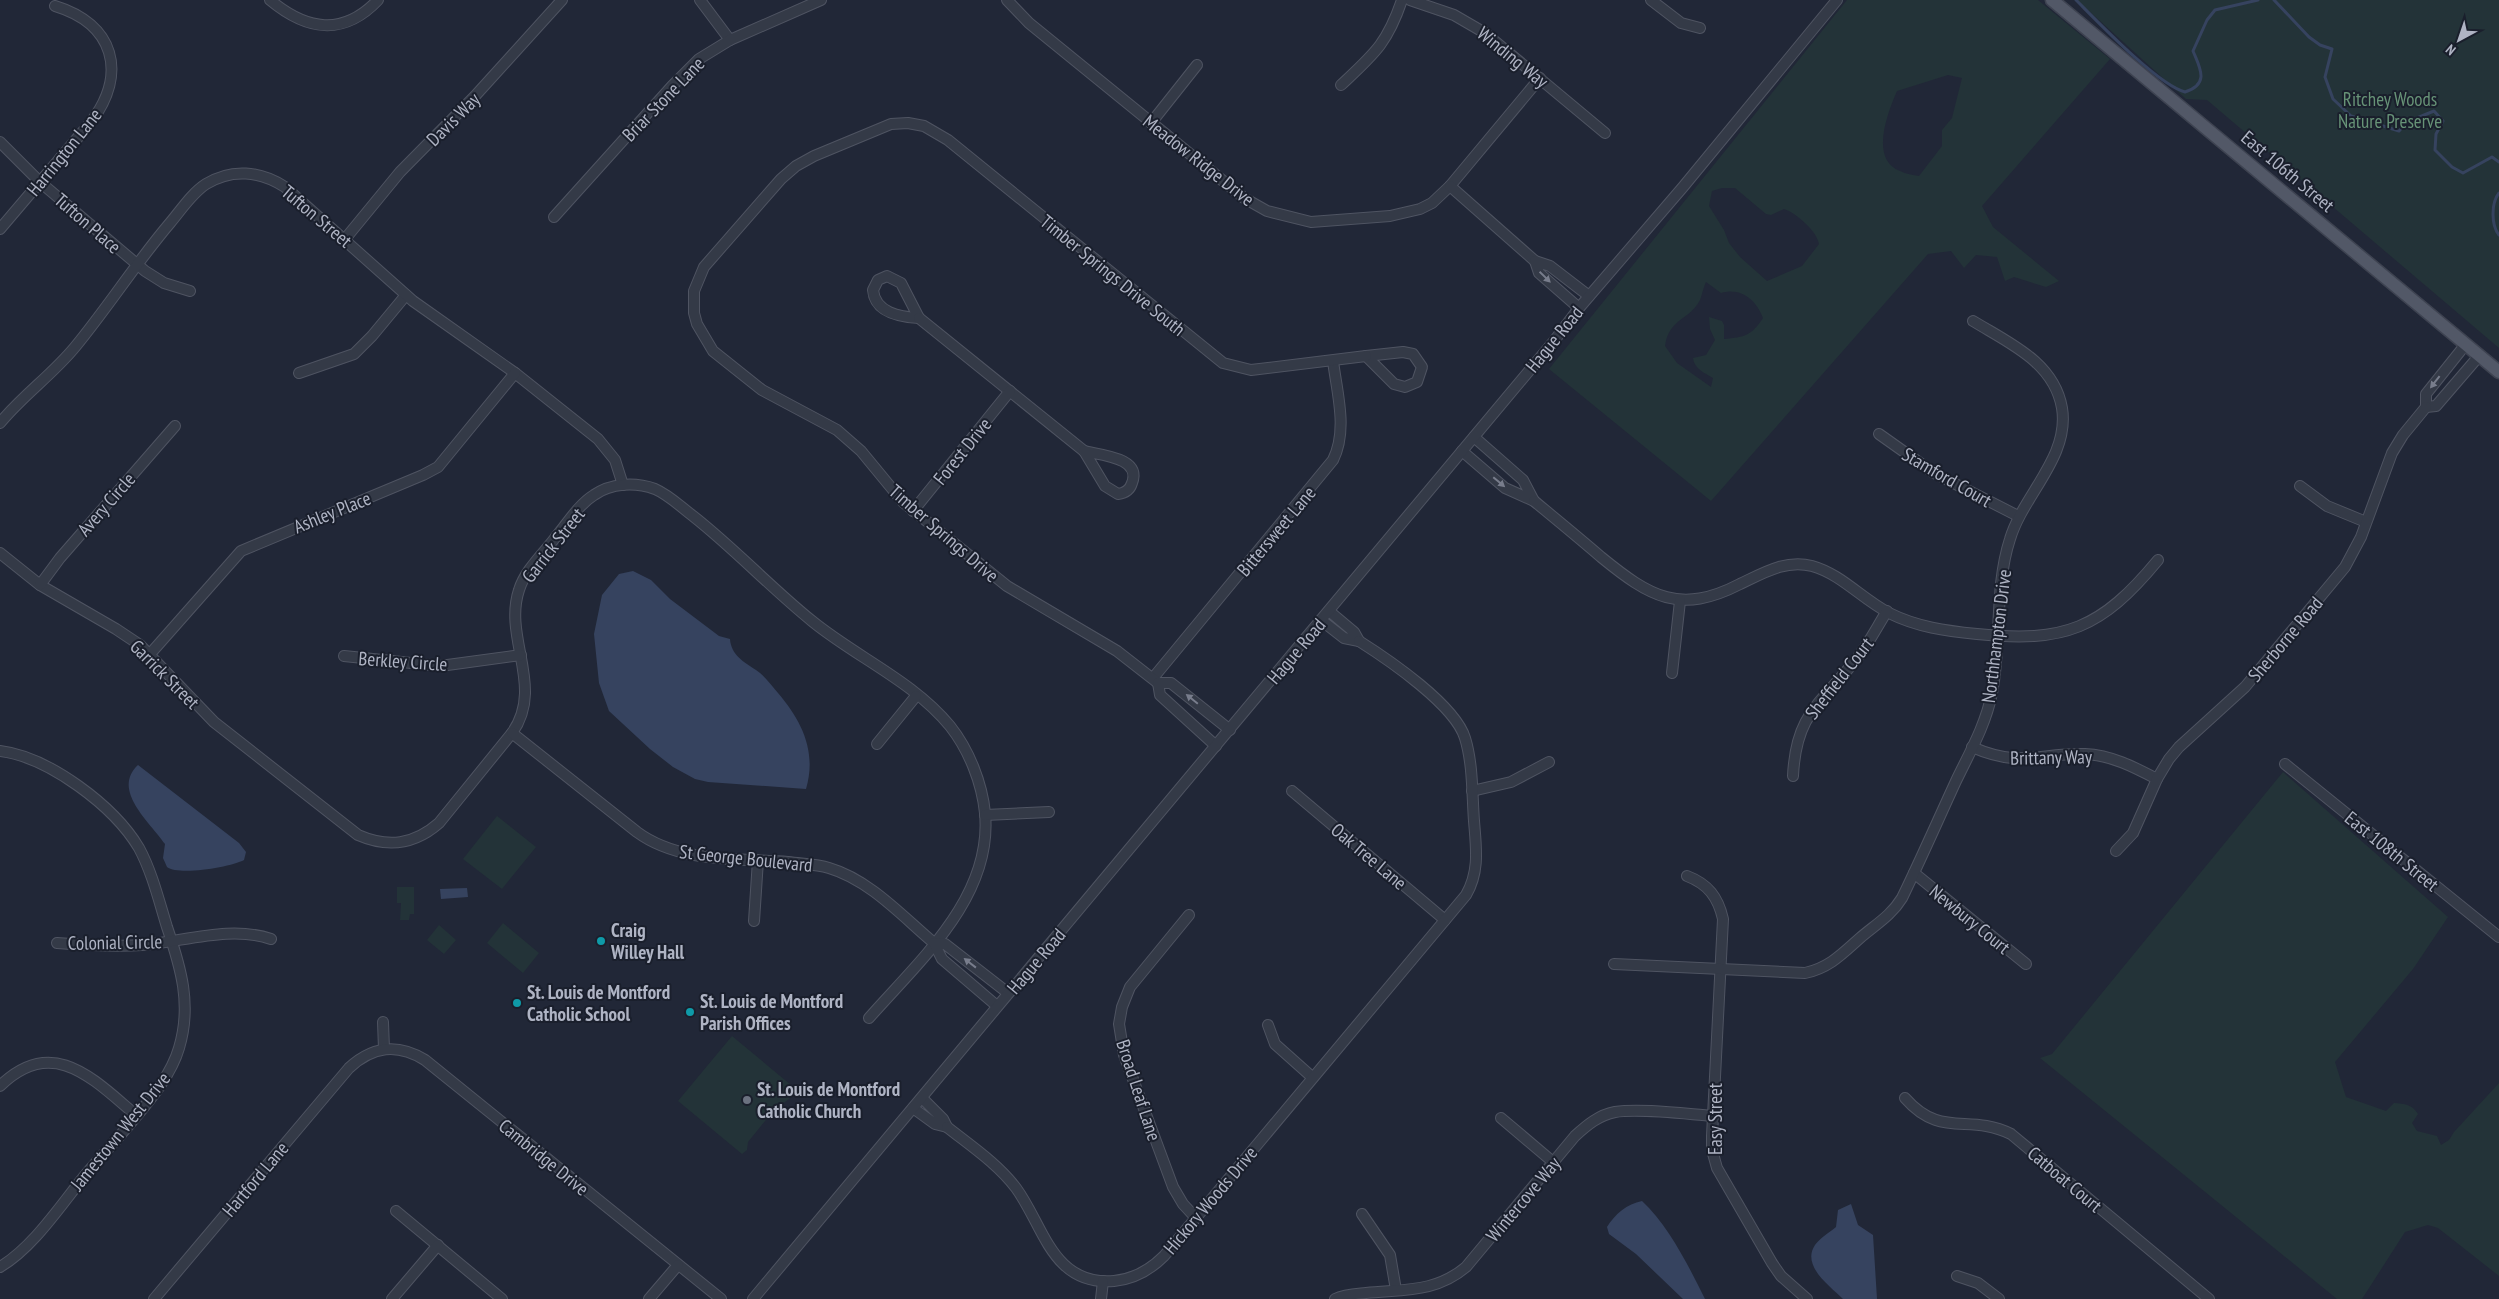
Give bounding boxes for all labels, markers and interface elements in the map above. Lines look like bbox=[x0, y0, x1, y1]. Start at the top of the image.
north arrow bbox=[2434, 15, 2484, 65]
street label: Winding Way bbox=[1473, 21, 1554, 94]
text: N bbox=[2442, 41, 2459, 59]
street label: Briar Stone Lane bbox=[617, 52, 709, 146]
street label: Davis Way bbox=[421, 87, 485, 151]
park label: Ritchey Woods Nature Preserve bbox=[2338, 87, 2442, 133]
street label: Harrington Lane bbox=[21, 103, 107, 201]
street label: Meadow Ridge Drive bbox=[1139, 109, 1260, 211]
street label: East 106th Street bbox=[2237, 125, 2340, 217]
street label: Tufton Street bbox=[277, 180, 358, 253]
street label: Tufton Place bbox=[50, 188, 126, 258]
street label: Timber Springs Drive South bbox=[1036, 209, 1190, 341]
one-way arrow bbox=[1538, 271, 1550, 283]
street label: Hague Road bbox=[1520, 301, 1588, 377]
one-way arrow bbox=[2430, 376, 2441, 389]
street label: Forest Drive bbox=[928, 413, 996, 489]
street label: Stamford Court bbox=[1898, 442, 1997, 513]
street label: Avery Circle bbox=[72, 467, 140, 541]
one-way arrow bbox=[1492, 477, 1505, 488]
street label: Timber Springs Drive bbox=[884, 479, 1004, 587]
street label: Bittersweet Lane bbox=[1231, 481, 1321, 581]
street label: Ashley Place bbox=[290, 486, 374, 538]
street label: Garrick Street bbox=[516, 502, 590, 587]
street label: Northhampton Drive bbox=[1976, 568, 2016, 704]
street label: Sherborne Road bbox=[2242, 592, 2328, 686]
street label: Hague Road bbox=[1262, 613, 1330, 689]
street label: Sheffield Court bbox=[1800, 632, 1879, 724]
street label: Garrick Street bbox=[125, 634, 205, 714]
street label: Berkley Circle bbox=[358, 646, 448, 676]
one-way arrow bbox=[1186, 694, 1199, 705]
street label: Brittany Way bbox=[2010, 744, 2093, 770]
street label: East 108th Street bbox=[2340, 806, 2444, 897]
street label: Oak Tree Lane bbox=[1326, 817, 1412, 895]
street label: St George Boulevard bbox=[678, 839, 814, 877]
street label: Newbury Court bbox=[1925, 879, 2016, 959]
place label: Craig Willey Hall bbox=[610, 918, 685, 964]
street label: Hague Road bbox=[1002, 923, 1070, 999]
street label: Colonial Circle bbox=[67, 929, 163, 955]
marker: Craig Willey Hall bbox=[595, 935, 607, 947]
one-way arrow bbox=[963, 958, 977, 968]
place label: St. Louis de Montford Catholic School bbox=[527, 980, 670, 1026]
place label: St. Louis de Montford Parish Offices bbox=[700, 989, 843, 1035]
marker: St. Louis de Montford Catholic School bbox=[511, 997, 523, 1009]
marker: St. Louis de Montford Parish Offices bbox=[684, 1006, 696, 1018]
street label: Broad Leaf Lane bbox=[1111, 1036, 1167, 1144]
street label: Jamestown West Drive bbox=[64, 1067, 175, 1196]
place label: St. Louis de Montford Catholic Church bbox=[757, 1077, 900, 1123]
street label: Easy Street bbox=[1703, 1082, 1727, 1155]
marker: St. Louis de Montford Catholic Church bbox=[741, 1094, 753, 1106]
street label: Cambridge Drive bbox=[494, 1113, 594, 1201]
street label: Hartford Lane bbox=[217, 1137, 293, 1221]
street label: Hickory Woods Drive bbox=[1158, 1141, 1262, 1259]
street label: Catboat Court bbox=[2023, 1141, 2108, 1218]
street label: Wintercove Way bbox=[1480, 1151, 1566, 1246]

